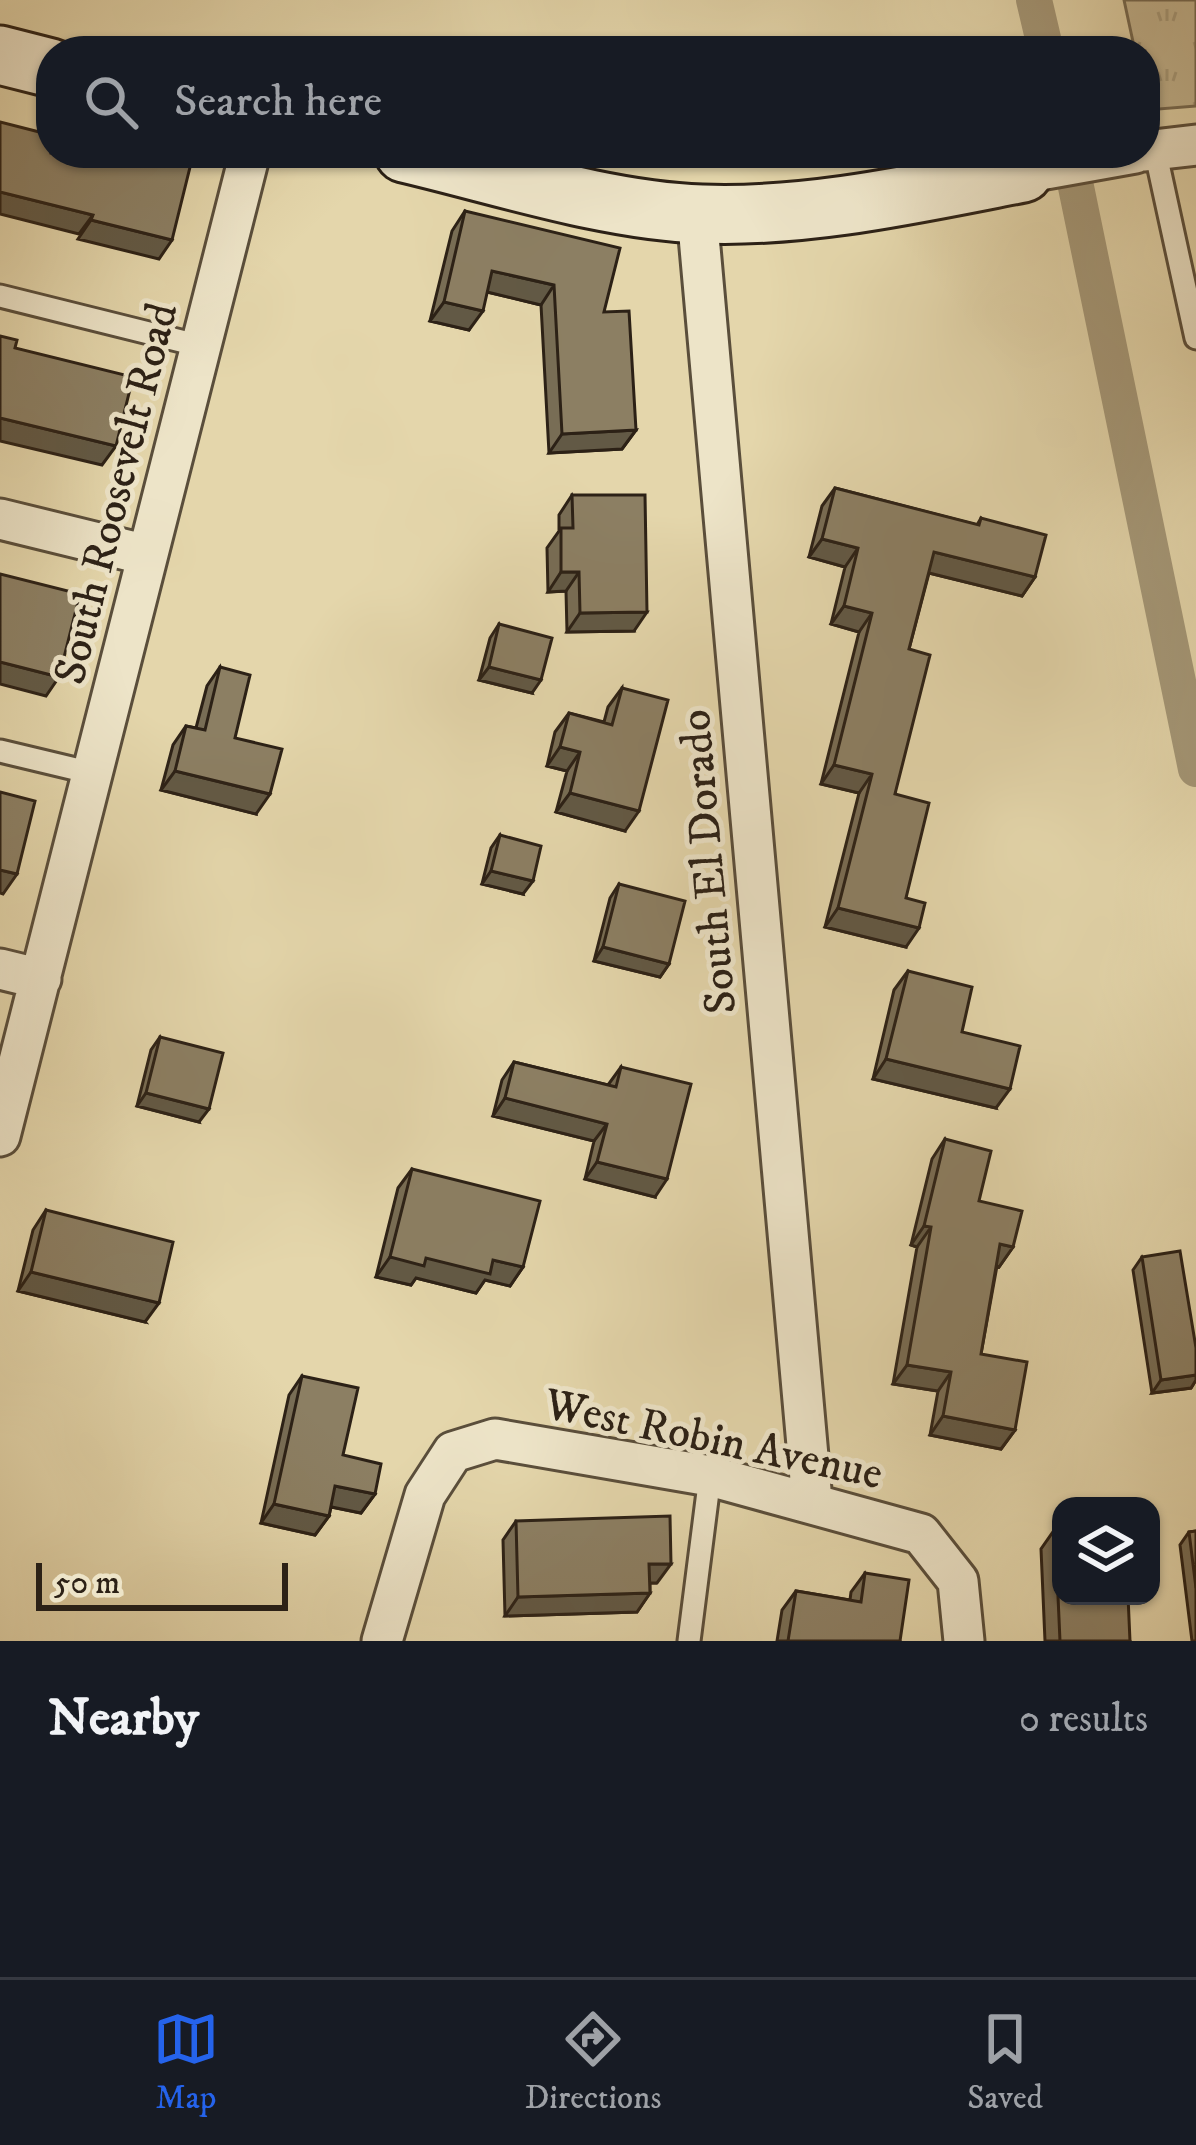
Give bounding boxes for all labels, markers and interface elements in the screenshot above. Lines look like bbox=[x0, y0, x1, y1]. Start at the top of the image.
search box bbox=[36, 36, 1160, 168]
icon: search bbox=[78, 69, 144, 135]
text: Search here bbox=[174, 74, 382, 130]
street label: South Roosevelt Road bbox=[42, 297, 191, 690]
street label: South El Dorado bbox=[668, 707, 750, 1016]
street label: West Robin Avenue bbox=[538, 1377, 887, 1503]
map controls bbox=[1052, 1497, 1160, 1605]
button: layers bbox=[1052, 1497, 1160, 1605]
scale bar bbox=[36, 1557, 288, 1610]
text: 50 m bbox=[54, 1563, 120, 1604]
text: Nearby bbox=[48, 1687, 199, 1751]
text: 0 results bbox=[1019, 1695, 1148, 1744]
tab: Map bbox=[153, 2006, 219, 2119]
tab: Directions bbox=[525, 2006, 661, 2119]
tab: Saved bbox=[967, 2006, 1043, 2119]

